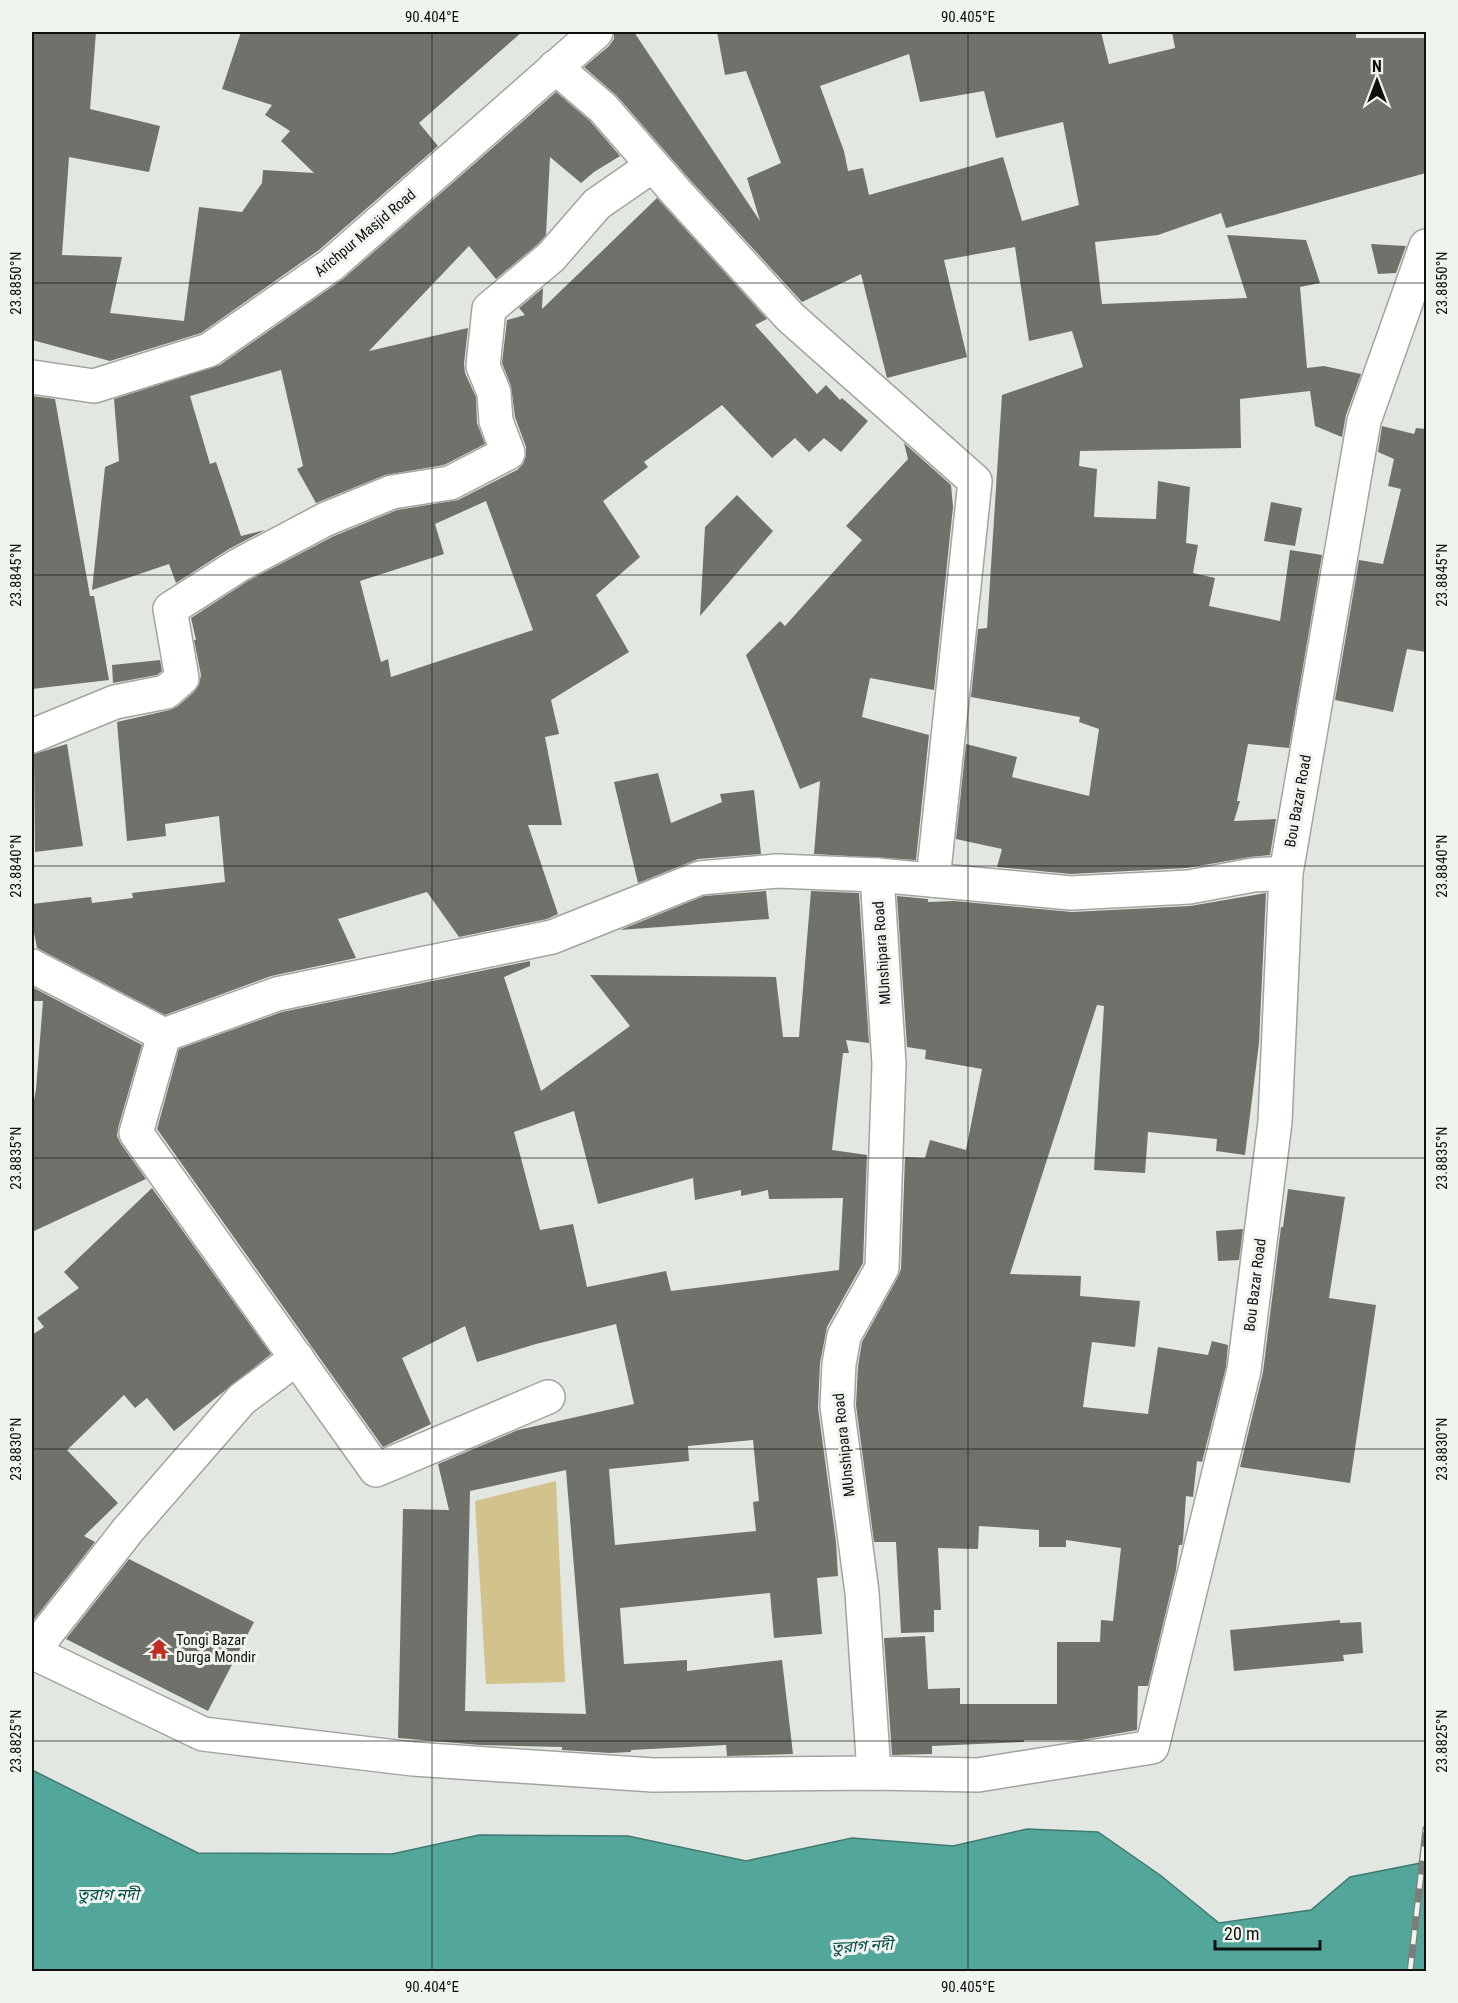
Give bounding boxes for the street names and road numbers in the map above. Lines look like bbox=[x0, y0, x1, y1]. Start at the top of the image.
street label: Arichpur Masjid Road bbox=[311, 185, 419, 281]
street label: Bou Bazar Road bbox=[1281, 753, 1315, 849]
street label: MUnshipara Road bbox=[869, 900, 895, 1006]
street label: Bou Bazar Road bbox=[1240, 1237, 1270, 1333]
street label: MUnshipara Road bbox=[830, 1392, 858, 1498]

